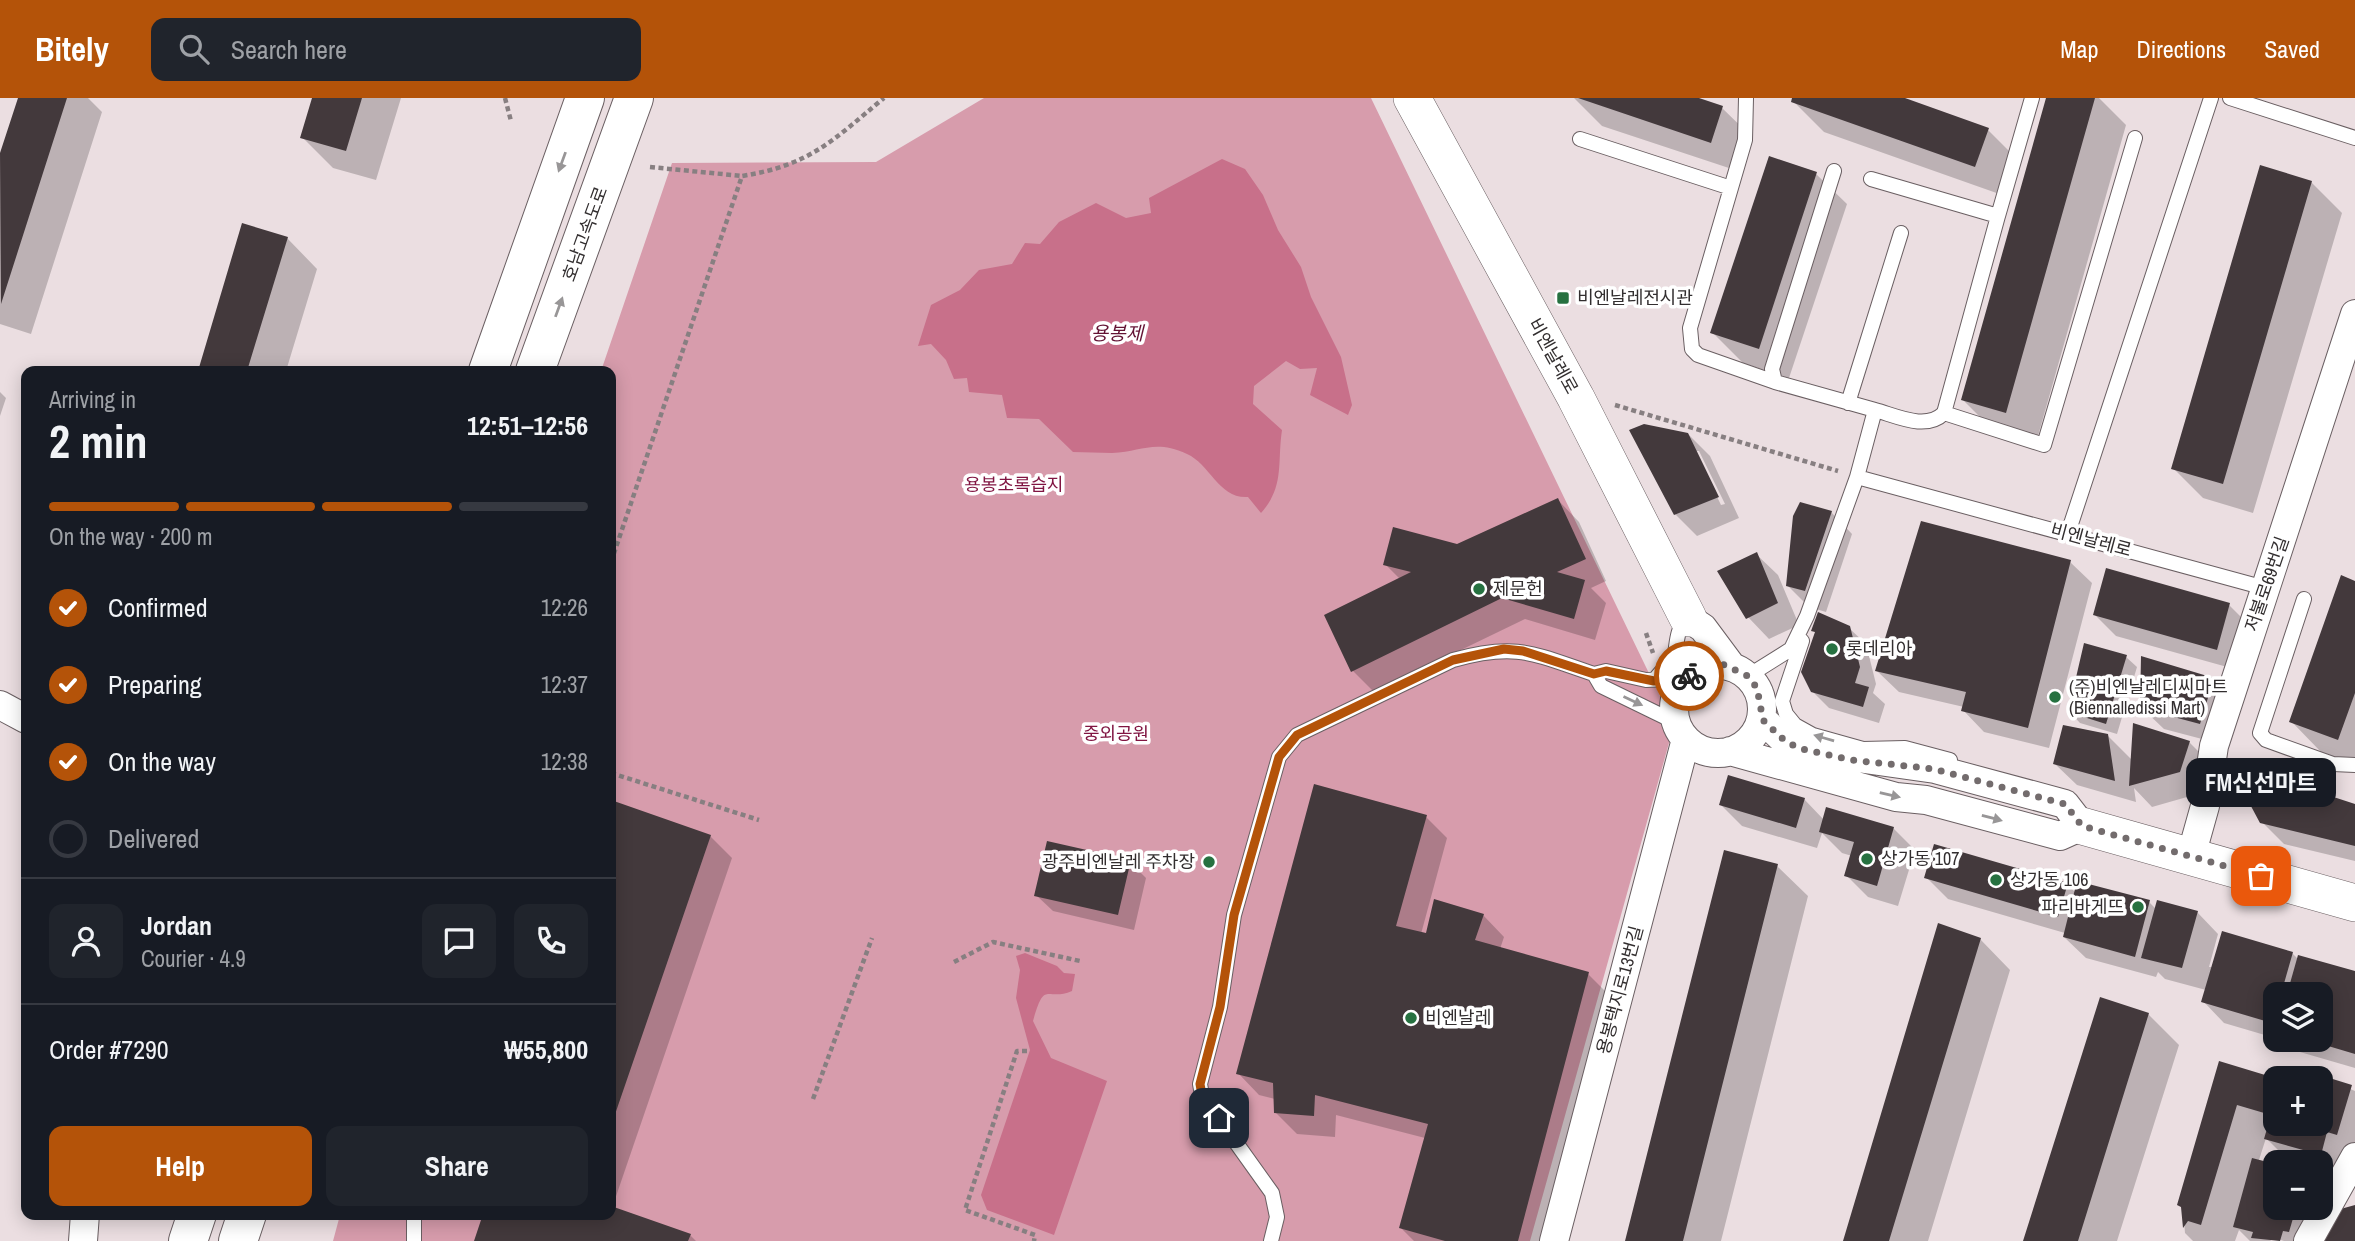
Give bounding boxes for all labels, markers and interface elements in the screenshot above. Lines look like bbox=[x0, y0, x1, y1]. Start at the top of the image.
search box bbox=[151, 18, 641, 81]
text: Bitely bbox=[35, 27, 109, 71]
icon: search bbox=[175, 30, 213, 68]
text: Search here bbox=[231, 32, 347, 67]
text: Map bbox=[2060, 33, 2098, 65]
text: Directions bbox=[2136, 33, 2226, 65]
text: Saved bbox=[2264, 33, 2320, 65]
one-way arrow bbox=[556, 152, 567, 173]
street label: 호남고속도로 bbox=[556, 183, 613, 285]
place label: 비엔날레전시관 bbox=[1577, 285, 1693, 310]
marker: 비엔날레전시관 bbox=[1555, 290, 1571, 306]
one-way arrow bbox=[554, 296, 565, 317]
street label: 비엔날레로 bbox=[1522, 313, 1584, 398]
water label: 용봉제 bbox=[1091, 320, 1146, 346]
text: Arriving in bbox=[49, 384, 136, 415]
text: 12:51–12:56 bbox=[467, 408, 588, 443]
text: 2 min bbox=[49, 410, 148, 472]
park label: 용봉초록습지 bbox=[964, 472, 1064, 497]
street label: 비엔날레로 bbox=[2048, 517, 2134, 562]
text: On the way · 200 m bbox=[49, 521, 213, 552]
street label: 저불로69번길 bbox=[2239, 533, 2294, 635]
place label: 제문헌 bbox=[1493, 576, 1543, 601]
marker: 제문헌 bbox=[1471, 581, 1487, 597]
icon: check bbox=[49, 589, 87, 627]
text: Confirmed bbox=[108, 590, 208, 625]
text: 12:26 bbox=[541, 592, 588, 623]
place label: 롯데리아 bbox=[1846, 636, 1913, 661]
courier bbox=[1654, 641, 1724, 711]
marker: 롯데리아 bbox=[1824, 641, 1840, 657]
icon: bike bbox=[1670, 657, 1708, 695]
icon: check bbox=[49, 666, 87, 704]
text: Preparing bbox=[108, 667, 202, 702]
text: 12:37 bbox=[541, 669, 588, 700]
place label: (주)비엔날레디씨마트 (Biennalledissi Mart) bbox=[2069, 674, 2228, 720]
marker: (주)비엔날레디씨마트 (Biennalledissi Mart) bbox=[2047, 689, 2063, 705]
one-way arrow bbox=[1623, 695, 1643, 706]
park label: 중외공원 bbox=[1083, 721, 1149, 746]
one-way arrow bbox=[1813, 732, 1834, 742]
icon: check bbox=[49, 743, 87, 781]
text: On the way bbox=[108, 744, 216, 779]
text: 12:38 bbox=[541, 746, 588, 777]
callout: FM신선마트 bbox=[2186, 757, 2336, 806]
text: FM신선마트 bbox=[2205, 767, 2317, 798]
one-way arrow bbox=[1879, 790, 1901, 801]
one-way arrow bbox=[1981, 813, 2003, 824]
text: Delivered bbox=[108, 821, 199, 856]
place label: 상가동 107 bbox=[1881, 846, 1959, 871]
pin bbox=[2231, 846, 2291, 906]
place label: 광주비엔날레 주차장 bbox=[1042, 849, 1195, 874]
marker: 상가동 107 bbox=[1859, 851, 1875, 867]
marker: 광주비엔날레 주차장 bbox=[1201, 854, 1217, 870]
icon: bag bbox=[2242, 857, 2280, 895]
place label: 상가동 106 bbox=[2010, 867, 2088, 892]
marker: 상가동 106 bbox=[1988, 872, 2004, 888]
place label: 파리바게뜨 bbox=[2041, 894, 2124, 919]
marker: 파리바게뜨 bbox=[2130, 899, 2146, 915]
button: person bbox=[49, 904, 123, 978]
button: chat bbox=[422, 904, 496, 978]
button: phone bbox=[514, 904, 588, 978]
text: Jordan bbox=[141, 908, 212, 943]
street label: 용봉택지로13번길 bbox=[1590, 923, 1649, 1057]
text: Courier · 4.9 bbox=[141, 943, 246, 974]
map controls bbox=[2263, 982, 2333, 1220]
button: layers bbox=[2263, 982, 2333, 1052]
place label: 비엔날레 bbox=[1425, 1005, 1491, 1030]
marker: 비엔날레 bbox=[1403, 1010, 1419, 1026]
text: Order #7290 bbox=[49, 1032, 169, 1067]
text: ₩55,800 bbox=[504, 1032, 588, 1067]
button: + bbox=[2263, 1066, 2333, 1136]
pin bbox=[1189, 1088, 1249, 1148]
icon: home bbox=[1200, 1099, 1238, 1137]
button: Help bbox=[49, 1126, 312, 1206]
button: Share bbox=[326, 1126, 588, 1206]
button: − bbox=[2263, 1150, 2333, 1220]

